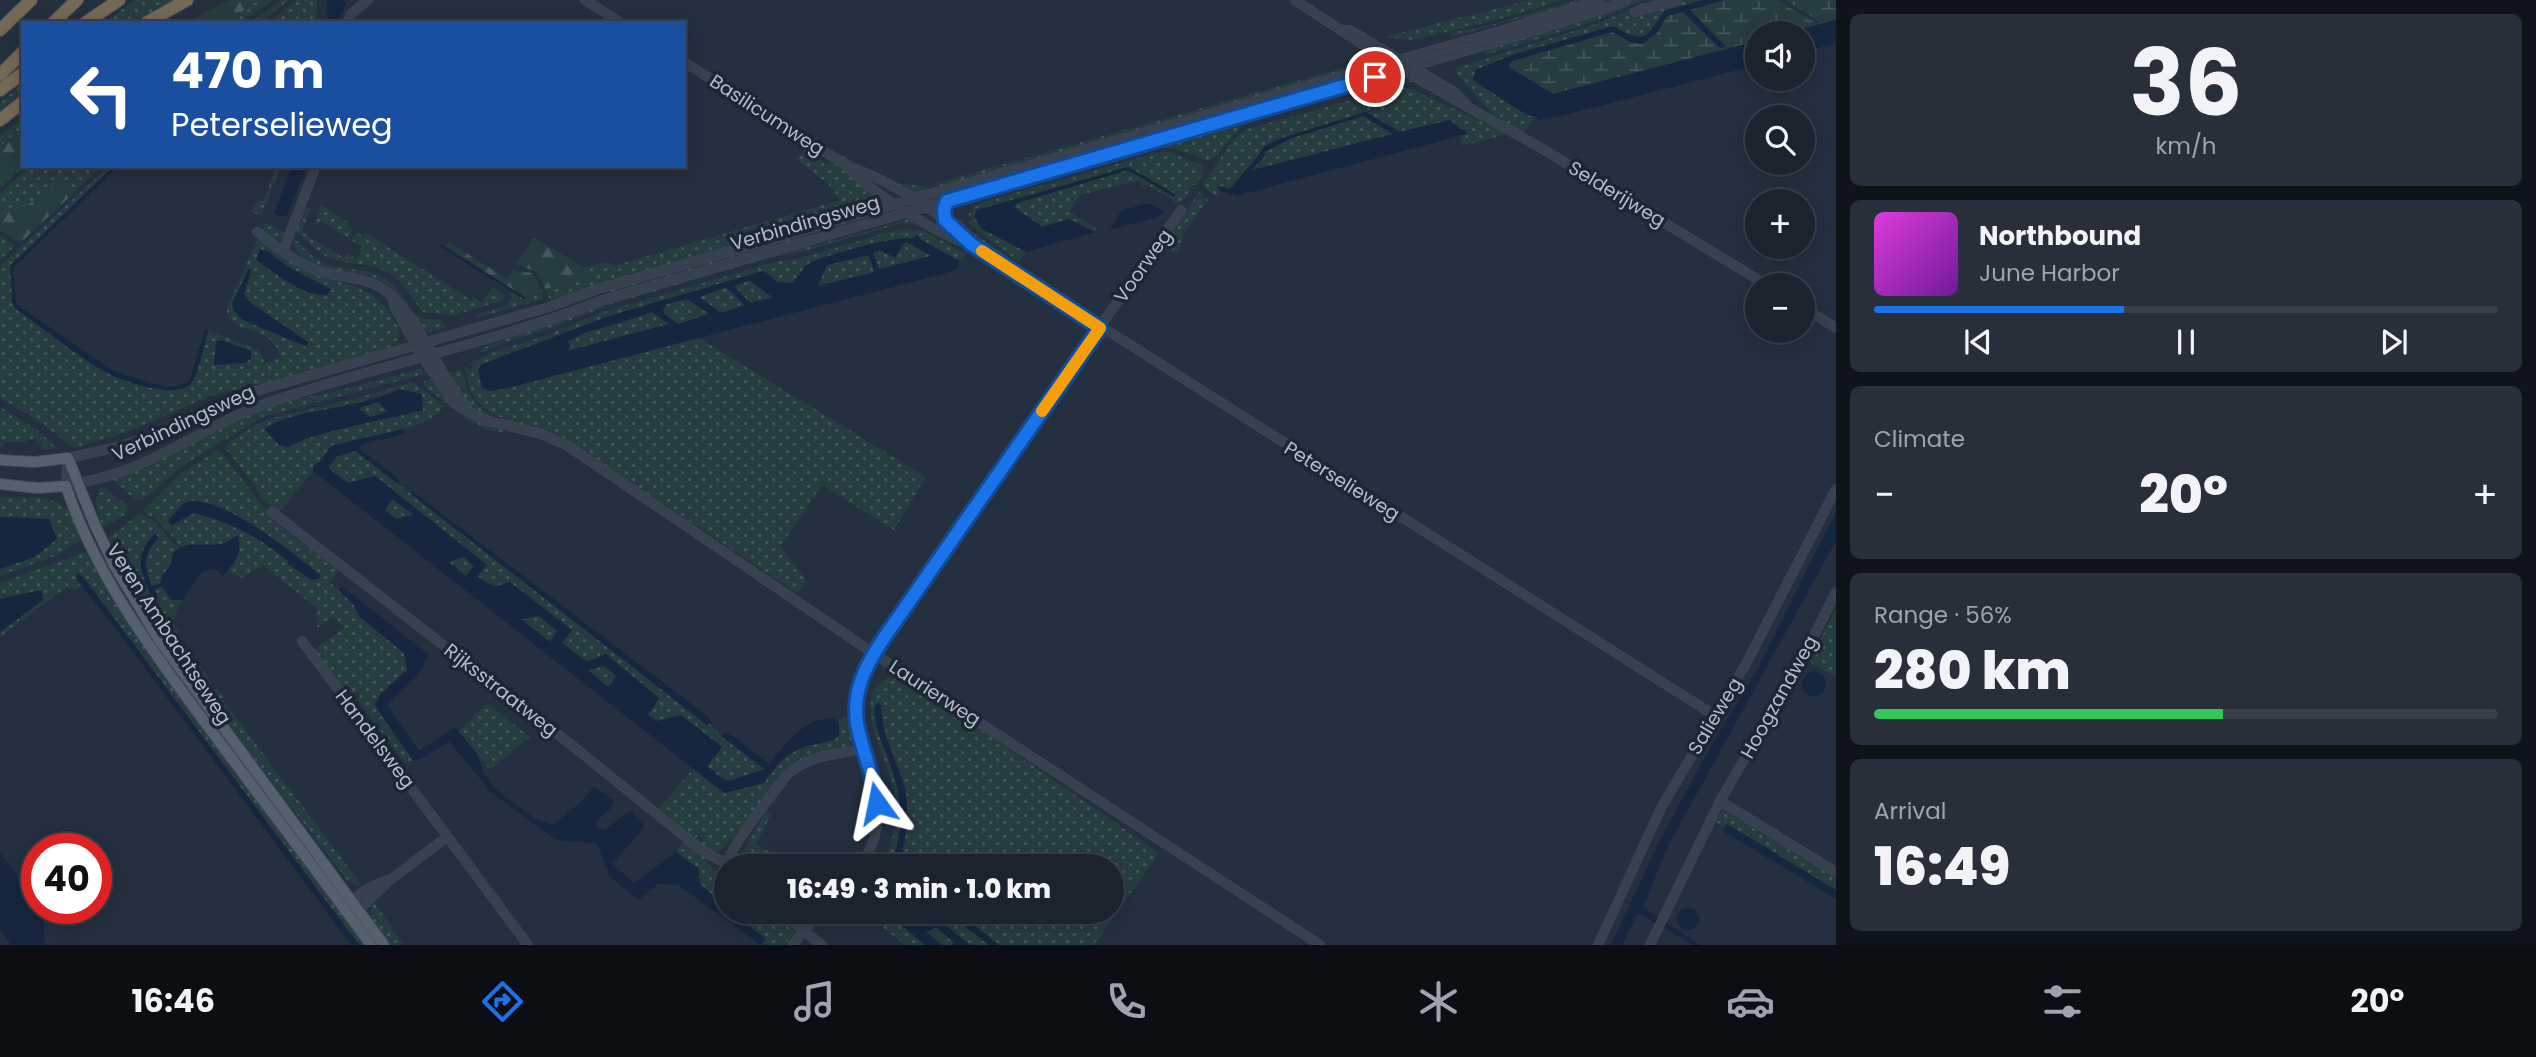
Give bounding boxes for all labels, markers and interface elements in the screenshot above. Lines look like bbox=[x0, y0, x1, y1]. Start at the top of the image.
text: 36 bbox=[2129, 19, 2243, 147]
map controls bbox=[1745, 21, 1815, 343]
button: sound bbox=[1745, 21, 1815, 91]
text: 470 m bbox=[171, 37, 325, 105]
pin bbox=[1345, 47, 1405, 107]
icon: left bbox=[56, 49, 147, 140]
icon: arrive bbox=[1356, 58, 1394, 96]
street label: Basilicumweg bbox=[704, 68, 830, 162]
text: Peterselieweg bbox=[171, 102, 393, 147]
button: search bbox=[1745, 105, 1815, 175]
text: km/h bbox=[2155, 130, 2217, 162]
street label: Selderijweg bbox=[1563, 154, 1671, 234]
street label: Verbindingsweg bbox=[727, 189, 883, 257]
button: + bbox=[1745, 189, 1815, 259]
text: Northbound bbox=[1979, 218, 2141, 254]
street label: Voorweg bbox=[1108, 224, 1178, 308]
text: June Harbor bbox=[1979, 257, 2120, 289]
button: − bbox=[1745, 273, 1815, 343]
icon: previous bbox=[1959, 323, 1997, 361]
icon: pause bbox=[2167, 323, 2205, 361]
icon: next bbox=[2375, 323, 2413, 361]
street label: Verbindingsweg bbox=[107, 378, 259, 468]
text: Climate bbox=[1874, 423, 1965, 455]
street label: Peterselieweg bbox=[1279, 435, 1405, 527]
text: 20° bbox=[2139, 458, 2228, 531]
text: − bbox=[1874, 468, 1895, 521]
text: + bbox=[2472, 468, 2498, 521]
street label: Veren Ambachtseweg bbox=[100, 538, 238, 730]
text: Range · 56% bbox=[1874, 599, 2012, 631]
street label: Hoogzandweg bbox=[1734, 631, 1824, 763]
text: 280 km bbox=[1874, 634, 2071, 707]
street label: Rijksstraatweg bbox=[439, 637, 563, 743]
street label: Laurierweg bbox=[884, 653, 986, 733]
street label: Salieweg bbox=[1681, 672, 1749, 760]
street label: Handelsweg bbox=[329, 684, 421, 794]
position arrow bbox=[840, 766, 914, 840]
text: Arrival bbox=[1874, 795, 1946, 827]
text: 16:49 bbox=[1874, 830, 2010, 903]
speed limit sign: 40 bbox=[21, 833, 112, 924]
text: 16:49 · 3 min · 1.0 km bbox=[787, 871, 1051, 907]
icon: directions bbox=[478, 977, 527, 1026]
icon: music bbox=[790, 977, 839, 1026]
icon: phone bbox=[1102, 977, 1151, 1026]
icon: climate bbox=[1414, 977, 1463, 1026]
icon: car bbox=[1726, 977, 1775, 1026]
icon: filters bbox=[2038, 977, 2087, 1026]
text: 16:46 bbox=[132, 978, 215, 1023]
text: 20° bbox=[2350, 978, 2404, 1023]

